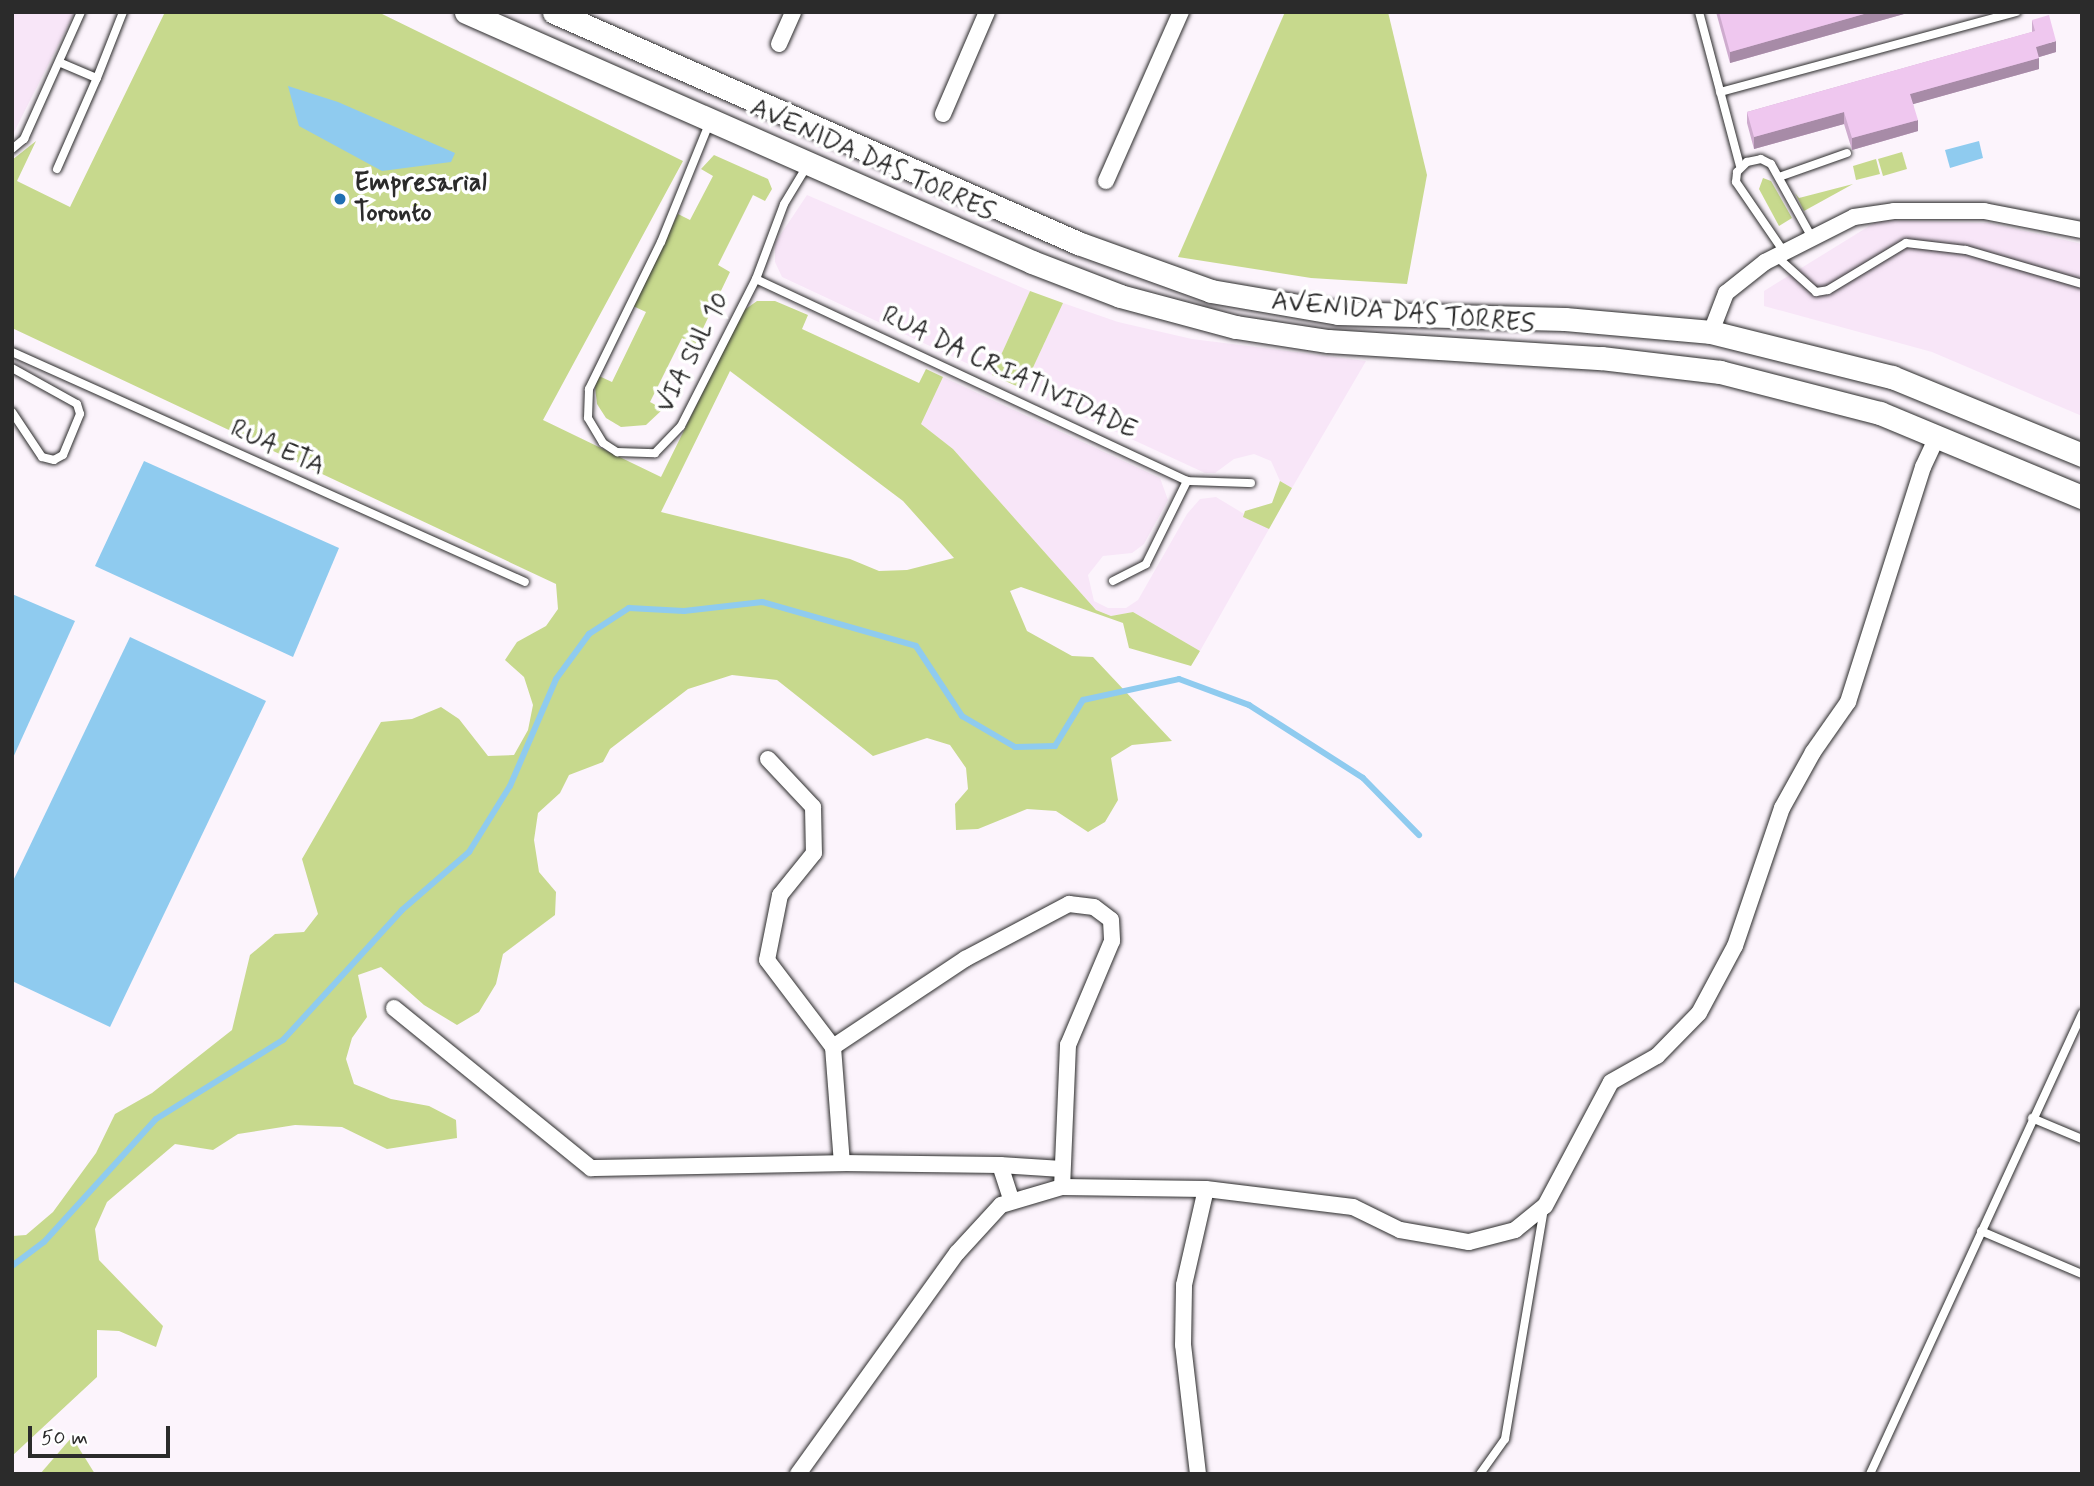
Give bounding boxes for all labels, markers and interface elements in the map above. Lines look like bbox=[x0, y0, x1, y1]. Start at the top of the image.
street label: AVENIDA DAS TORRES bbox=[742, 92, 1002, 230]
place label: Empresarial Toronto bbox=[354, 168, 487, 230]
marker: Empresarial Toronto bbox=[332, 191, 348, 207]
street label: VIA SUL 10 bbox=[650, 287, 738, 419]
street label: AVENIDA DAS TORRES bbox=[1267, 287, 1539, 341]
street label: RUA DA CRIATIVIDADE bbox=[875, 301, 1143, 447]
street label: RUA ETA bbox=[225, 414, 329, 484]
scale bar bbox=[32, 1412, 173, 1456]
text: 50 m bbox=[41, 1424, 88, 1452]

